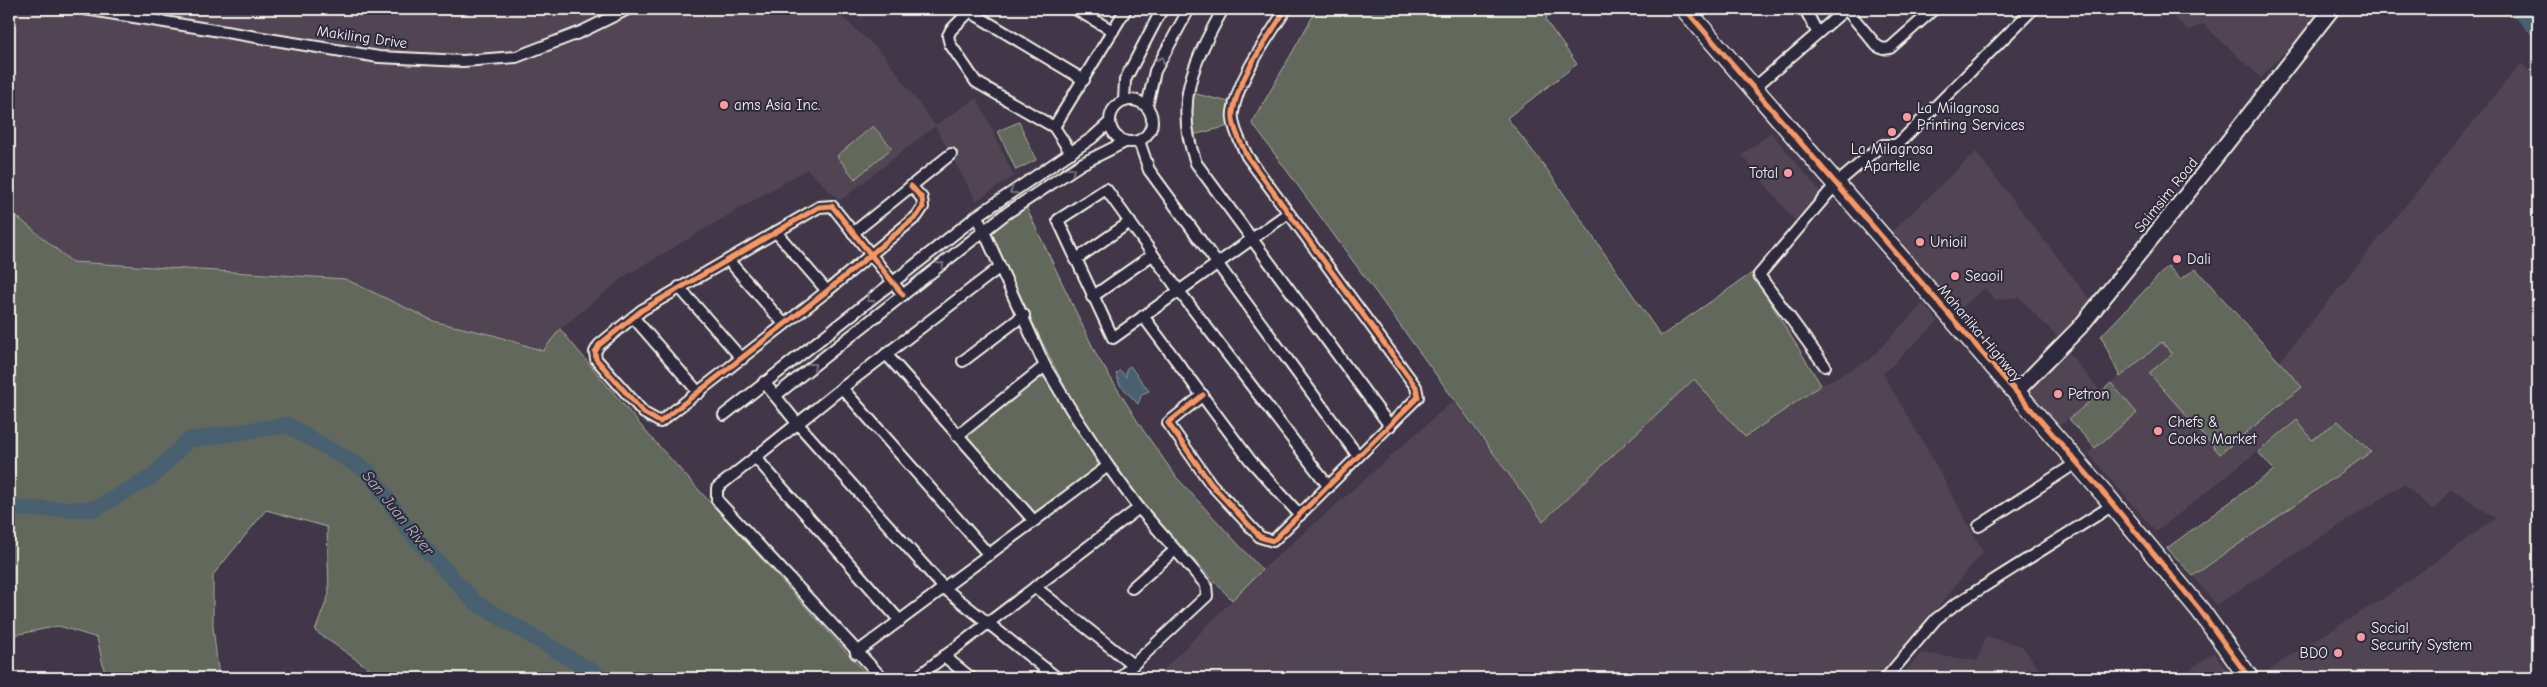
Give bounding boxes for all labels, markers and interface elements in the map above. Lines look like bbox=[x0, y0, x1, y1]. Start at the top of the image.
street label: Makiling Drive bbox=[316, 22, 409, 52]
one-way arrow bbox=[1155, 56, 1165, 65]
place label: ams Asia Inc. bbox=[734, 96, 820, 114]
marker: ams Asia Inc. bbox=[718, 99, 730, 111]
place label: La Milagrosa Printing Services bbox=[1917, 99, 2024, 134]
marker: La Milagrosa Printing Services bbox=[1901, 111, 1913, 123]
marker: La Milagrosa Apartelle bbox=[1886, 126, 1898, 138]
place label: La Milagrosa Apartelle bbox=[1851, 140, 1933, 175]
street label: Saimsim Road bbox=[2130, 154, 2202, 236]
place label: Total bbox=[1749, 164, 1778, 182]
one-way arrow bbox=[1066, 167, 1076, 176]
marker: Total bbox=[1782, 167, 1794, 179]
one-way arrow bbox=[1010, 185, 1019, 194]
place label: Unioil bbox=[1930, 233, 1967, 251]
marker: Unioil bbox=[1914, 236, 1926, 248]
place label: Dali bbox=[2187, 250, 2211, 268]
marker: Dali bbox=[2171, 253, 2183, 265]
one-way arrow bbox=[935, 262, 944, 271]
place label: Seaoil bbox=[1965, 267, 2003, 285]
marker: Seaoil bbox=[1949, 270, 1961, 282]
street label: Maharlika Highway bbox=[1934, 281, 2026, 386]
one-way arrow bbox=[867, 294, 876, 302]
one-way arrow bbox=[807, 364, 816, 372]
place label: Petron bbox=[2068, 385, 2110, 403]
marker: Petron bbox=[2052, 388, 2064, 400]
place label: Chefs & Cooks Market bbox=[2168, 413, 2257, 448]
marker: Chefs & Cooks Market bbox=[2152, 425, 2164, 437]
water label: San Juan River bbox=[358, 467, 438, 559]
place label: Social Security System bbox=[2371, 619, 2472, 654]
marker: Social Security System bbox=[2355, 631, 2367, 643]
place label: BDO bbox=[2300, 644, 2328, 662]
marker: BDO bbox=[2332, 647, 2344, 659]

